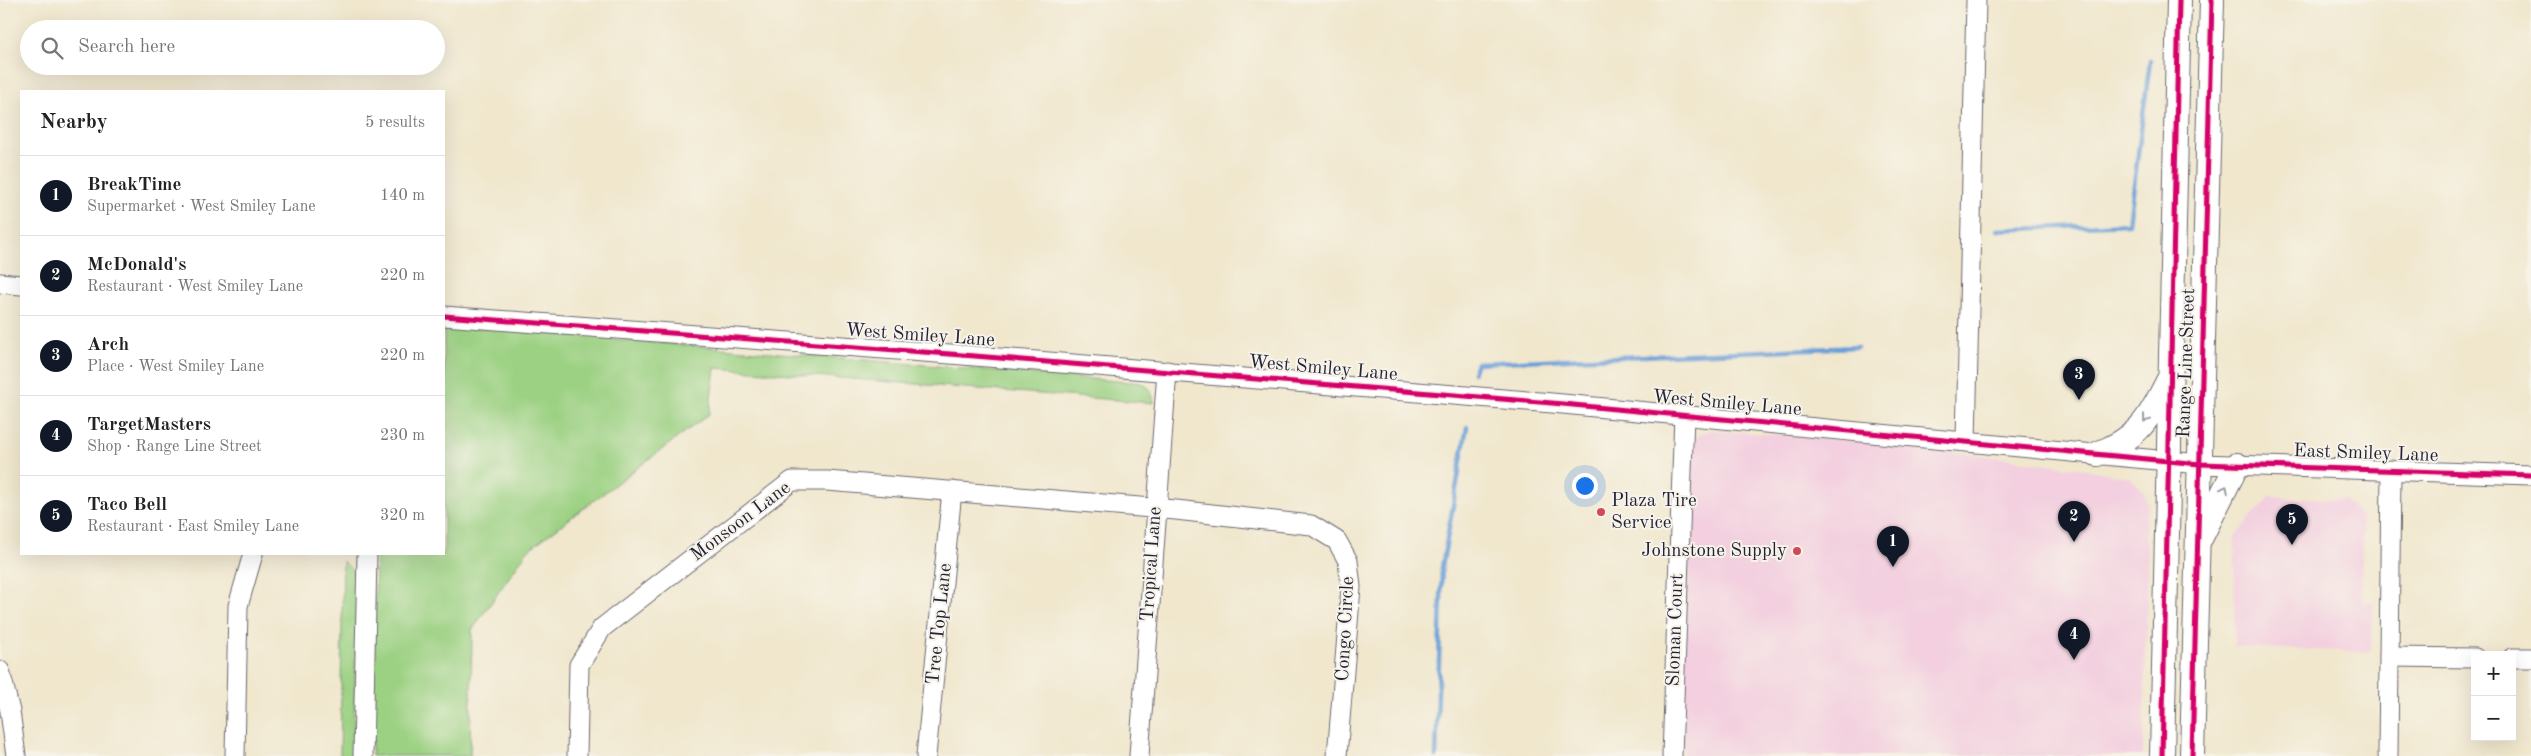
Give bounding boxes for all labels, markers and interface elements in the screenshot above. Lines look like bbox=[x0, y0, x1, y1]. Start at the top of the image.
search box bbox=[20, 20, 445, 75]
icon: search bbox=[38, 34, 66, 62]
text: Search here bbox=[78, 38, 175, 57]
text: Nearby bbox=[40, 112, 108, 133]
text: 5 results bbox=[365, 115, 425, 131]
text: BreakTime bbox=[87, 176, 181, 195]
text: 1 bbox=[51, 188, 61, 204]
text: 140 m bbox=[380, 188, 425, 204]
text: Supermarket · West Smiley Lane bbox=[87, 199, 316, 215]
text: McDonald's bbox=[87, 256, 186, 275]
text: 2 bbox=[51, 268, 61, 284]
text: 220 m bbox=[380, 268, 425, 284]
text: Restaurant · West Smiley Lane bbox=[87, 279, 303, 295]
street label: Range Line Street bbox=[2175, 288, 2199, 438]
street label: West Smiley Lane bbox=[845, 321, 995, 351]
text: Arch bbox=[87, 336, 129, 355]
text: 3 bbox=[51, 348, 61, 364]
text: 220 m bbox=[380, 348, 425, 364]
street label: West Smiley Lane bbox=[1248, 353, 1398, 385]
text: Place · West Smiley Lane bbox=[87, 359, 264, 375]
pin: 3 bbox=[2063, 359, 2095, 400]
street label: West Smiley Lane bbox=[1652, 388, 1802, 420]
one-way arrow bbox=[2143, 414, 2152, 423]
text: TargetMasters bbox=[87, 416, 211, 435]
text: 4 bbox=[51, 428, 61, 444]
text: 230 m bbox=[380, 428, 425, 444]
text: Shop · Range Line Street bbox=[87, 439, 262, 455]
street label: East Smiley Lane bbox=[2293, 442, 2439, 466]
your location bbox=[1572, 473, 1598, 499]
street label: Monsoon Lane bbox=[688, 478, 794, 566]
one-way arrow bbox=[2219, 486, 2229, 495]
place label: Plaza Tire Service bbox=[1611, 492, 1697, 533]
text: Taco Bell bbox=[87, 496, 167, 515]
pin: 2 bbox=[2058, 501, 2090, 542]
pin: 5 bbox=[2276, 504, 2308, 545]
street label: Tropical Lane bbox=[1139, 506, 1165, 622]
marker: Plaza Tire Service bbox=[1595, 506, 1607, 518]
text: 5 bbox=[51, 508, 61, 524]
text: 320 m bbox=[380, 508, 425, 524]
text: Restaurant · East Smiley Lane bbox=[87, 519, 299, 535]
pin: 1 bbox=[1877, 526, 1909, 567]
place label: Johnstone Supply bbox=[1641, 542, 1787, 561]
marker: Johnstone Supply bbox=[1791, 545, 1803, 557]
street label: Tree Top Lane bbox=[924, 562, 956, 686]
street label: Sloman Court bbox=[1665, 573, 1687, 687]
street label: Congo Circle bbox=[1334, 576, 1358, 682]
pin: 4 bbox=[2058, 619, 2090, 660]
map controls bbox=[2471, 651, 2516, 741]
button: + bbox=[2471, 651, 2516, 696]
button: − bbox=[2471, 696, 2516, 741]

